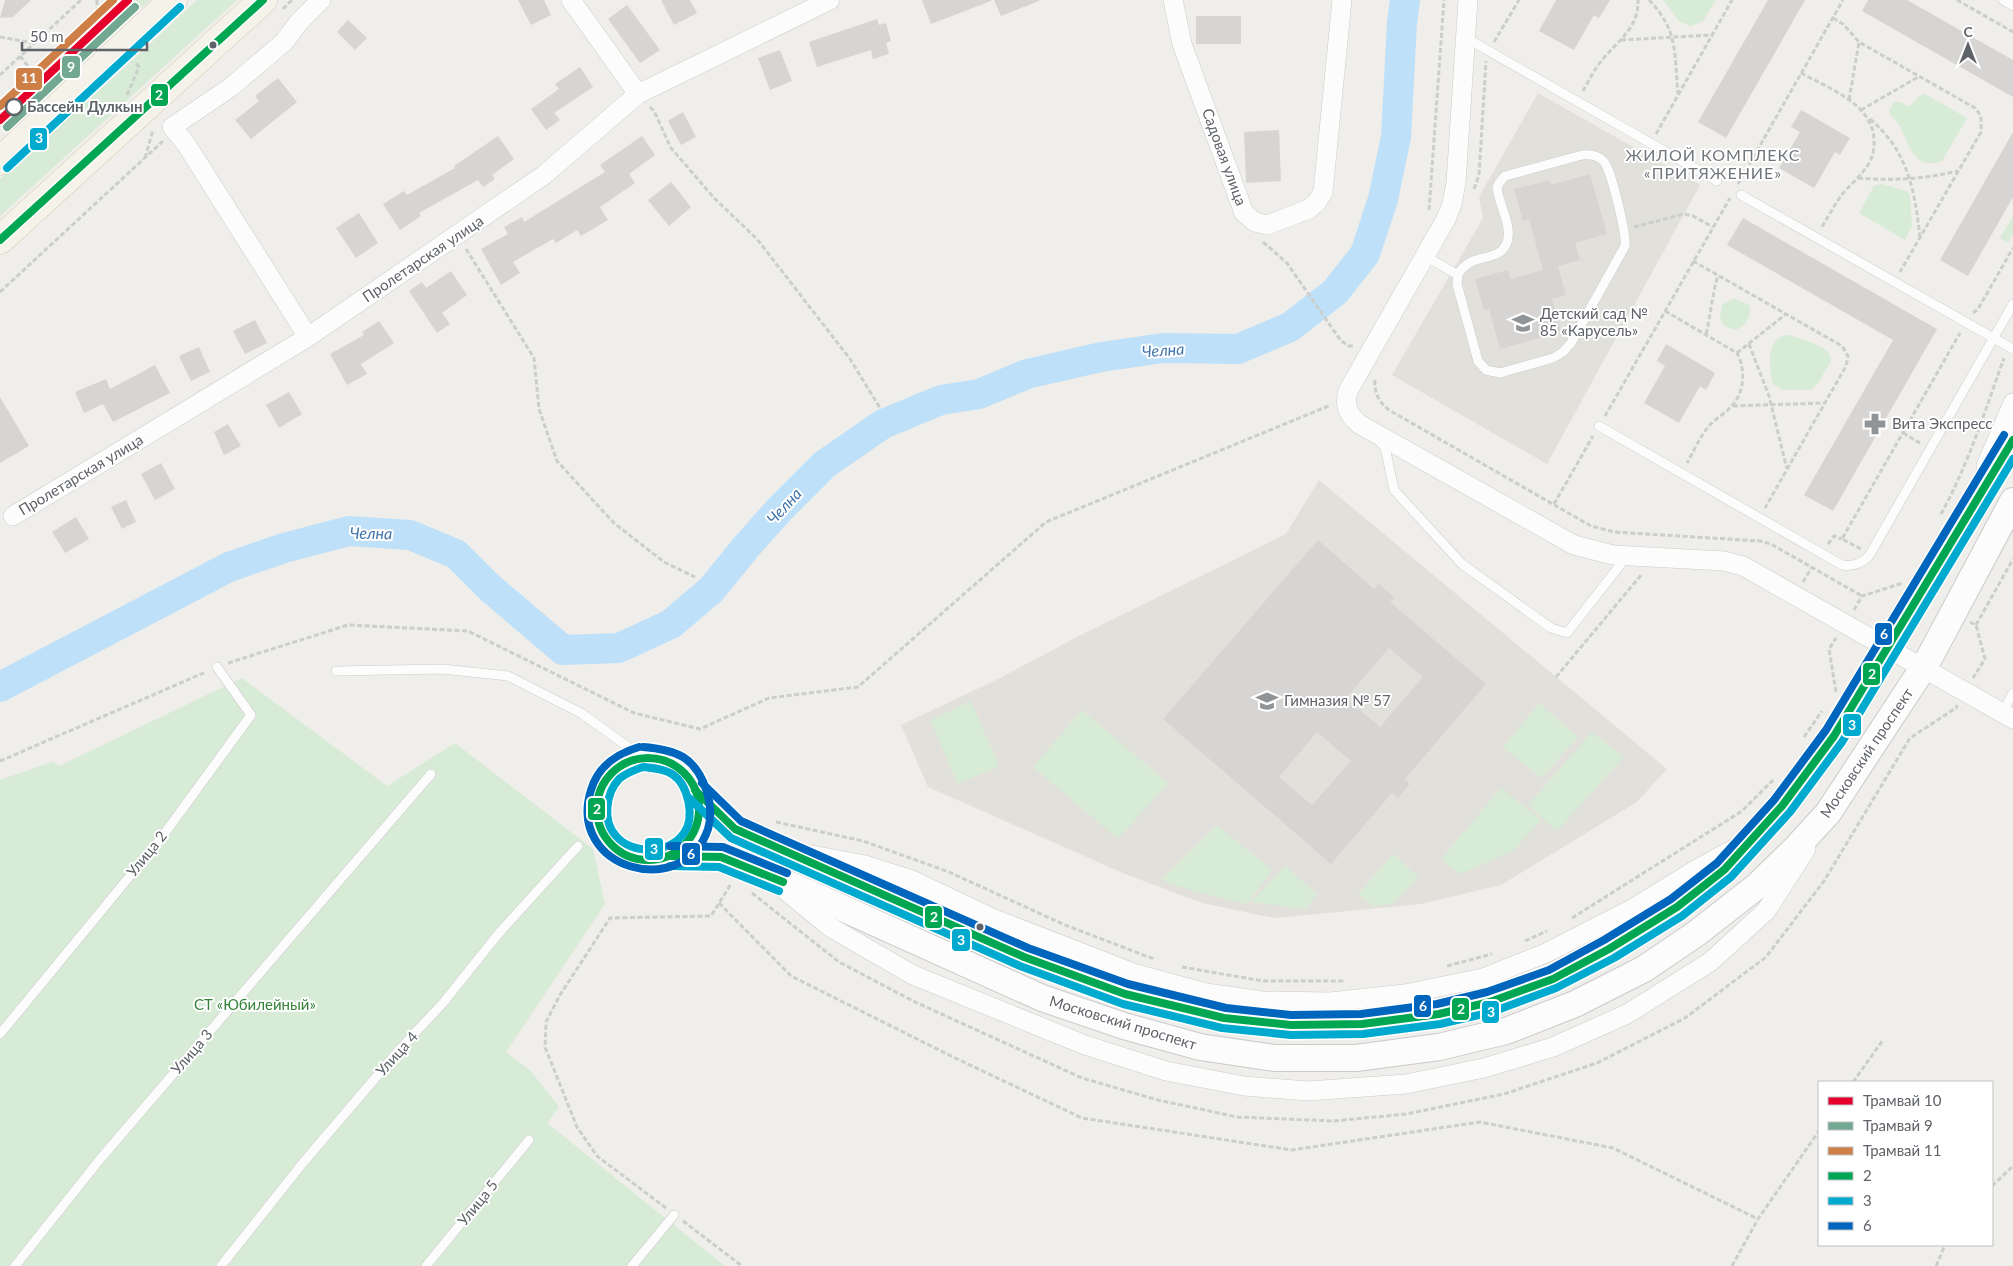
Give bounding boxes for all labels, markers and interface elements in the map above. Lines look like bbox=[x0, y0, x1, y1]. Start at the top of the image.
scale bar bbox=[22, 20, 148, 52]
north arrow bbox=[1943, 20, 1993, 70]
text: С bbox=[1963, 23, 1973, 40]
text: 50 m bbox=[30, 27, 64, 45]
unlabelled marker bbox=[208, 40, 218, 50]
line badge: 9 bbox=[61, 55, 81, 79]
text: 9 bbox=[67, 58, 75, 75]
line badge: 11 bbox=[15, 67, 43, 91]
text: 11 bbox=[21, 69, 37, 86]
line badge: 2 bbox=[150, 83, 169, 107]
text: 2 bbox=[155, 86, 163, 103]
place label: Бассейн Дулкын bbox=[27, 97, 143, 115]
marker: Бассейн Дулкын bbox=[5, 98, 23, 116]
street label: Садовая улица bbox=[1199, 106, 1251, 208]
line badge: 3 bbox=[29, 127, 48, 151]
text: 3 bbox=[35, 129, 43, 146]
district label: ЖИЛОЙ КОМПЛЕКС «ПРИТЯЖЕНИЕ» bbox=[1626, 145, 1800, 182]
street label: Пролетарская улица bbox=[358, 211, 486, 305]
place label: Детский сад № 85 «Карусель» bbox=[1540, 304, 1648, 339]
school or university icon: Детский сад № 85 «Карусель» bbox=[1510, 310, 1536, 336]
water label: Челна bbox=[1141, 339, 1185, 360]
pharmacy icon: Вита Экспресс bbox=[1862, 411, 1888, 437]
place label: Вита Экспресс bbox=[1892, 414, 1993, 432]
street label: Пролетарская улица bbox=[15, 430, 146, 518]
water label: Челна bbox=[762, 484, 805, 528]
water label: Челна bbox=[350, 523, 392, 542]
line badge: 6 bbox=[1874, 622, 1893, 646]
text: 6 bbox=[1880, 625, 1888, 642]
line badge: 2 bbox=[1862, 662, 1881, 686]
text: 2 bbox=[1868, 665, 1876, 682]
street label: Московский проспект bbox=[1816, 684, 1917, 821]
school or university icon: Гимназия № 57 bbox=[1254, 688, 1280, 714]
place label: Гимназия № 57 bbox=[1284, 691, 1391, 709]
line badge: 3 bbox=[1842, 713, 1862, 737]
text: 3 bbox=[1848, 716, 1856, 733]
line badge: 2 bbox=[587, 797, 606, 821]
text: 2 bbox=[593, 800, 601, 817]
street label: Улица 2 bbox=[122, 827, 170, 880]
line badge: 3 bbox=[644, 837, 664, 861]
text: 3 bbox=[650, 840, 658, 857]
line badge: 6 bbox=[681, 842, 701, 866]
text: 6 bbox=[687, 845, 695, 862]
line badge: 2 bbox=[924, 905, 943, 929]
text: 2 bbox=[930, 908, 938, 925]
unlabelled marker bbox=[975, 922, 985, 932]
line badge: 3 bbox=[951, 928, 971, 952]
text: 3 bbox=[957, 931, 965, 948]
street label: Московский проспект bbox=[1047, 991, 1199, 1053]
line badge: 6 bbox=[1413, 994, 1432, 1018]
park label: СТ «Юбилейный» bbox=[194, 995, 316, 1013]
text: 6 bbox=[1419, 997, 1427, 1014]
line badge: 2 bbox=[1451, 997, 1470, 1021]
text: 2 bbox=[1457, 1000, 1465, 1017]
line badge: 3 bbox=[1481, 1000, 1500, 1024]
text: 3 bbox=[1487, 1003, 1495, 1020]
street label: Улица 3 bbox=[167, 1025, 216, 1078]
street label: Улица 4 bbox=[372, 1027, 421, 1079]
legend bbox=[1818, 1081, 1993, 1246]
text: Трамвай 10 bbox=[1863, 1091, 1942, 1109]
text: Трамвай 9 bbox=[1863, 1116, 1933, 1134]
text: Трамвай 11 bbox=[1863, 1141, 1941, 1159]
text: 2 bbox=[1863, 1166, 1872, 1184]
street label: Улица 5 bbox=[453, 1176, 501, 1229]
text: 3 bbox=[1863, 1191, 1872, 1209]
text: 6 bbox=[1863, 1216, 1872, 1234]

